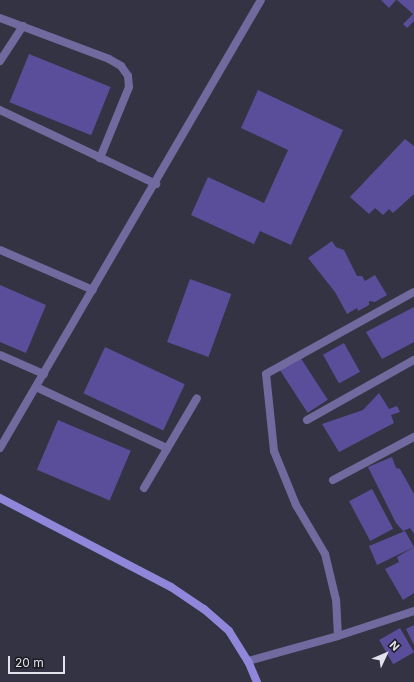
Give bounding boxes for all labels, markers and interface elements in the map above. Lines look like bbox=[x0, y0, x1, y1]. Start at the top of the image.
north arrow bbox=[366, 634, 406, 674]
text: N bbox=[387, 638, 403, 654]
scale bar bbox=[10, 648, 67, 674]
text: 20 m bbox=[15, 655, 44, 670]

